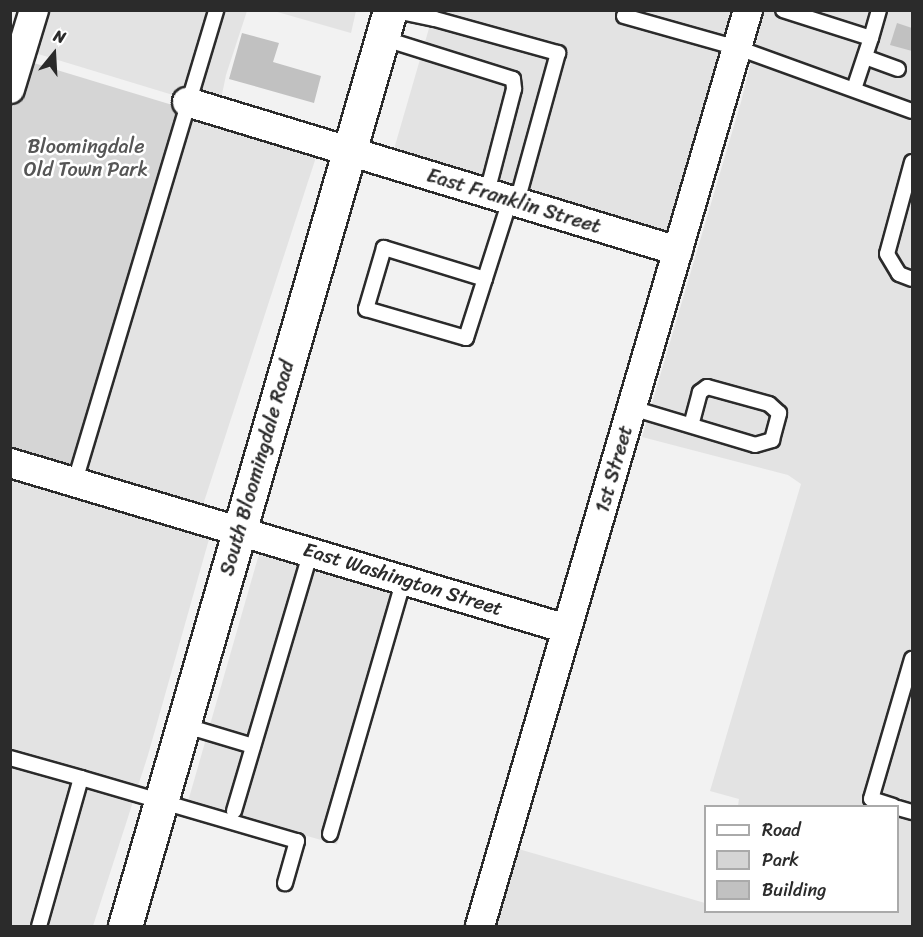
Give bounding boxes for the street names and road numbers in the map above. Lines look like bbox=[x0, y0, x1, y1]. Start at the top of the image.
street label: East Franklin Street bbox=[424, 163, 604, 239]
street label: South Bloomingdale Road bbox=[215, 358, 299, 578]
street label: 1st Street bbox=[590, 423, 638, 515]
street label: East Washington Street bbox=[300, 537, 506, 621]

